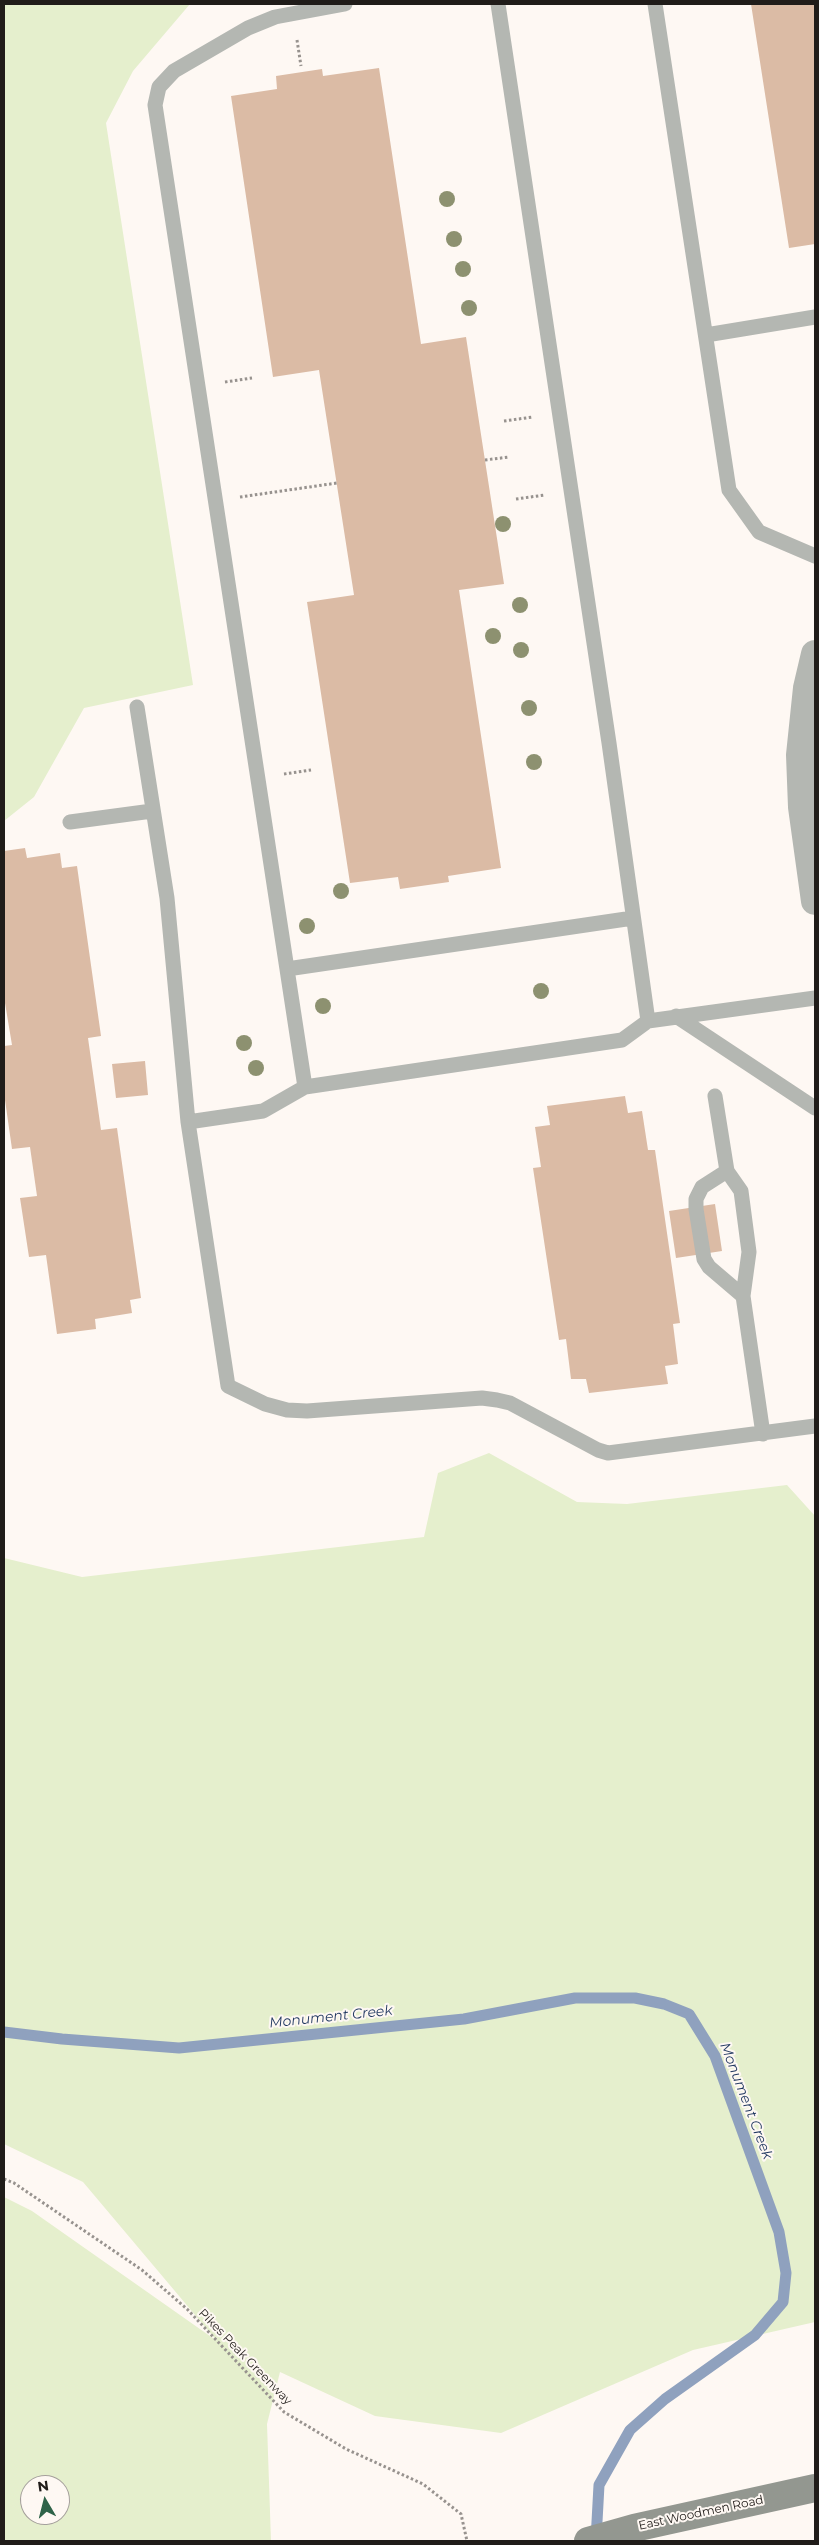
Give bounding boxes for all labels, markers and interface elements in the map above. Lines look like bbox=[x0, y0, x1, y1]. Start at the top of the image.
water label: Monument Creek bbox=[269, 2002, 393, 2032]
water label: Monument Creek bbox=[716, 2040, 776, 2162]
street label: Pikes Peak Greenway bbox=[195, 2306, 295, 2408]
north arrow bbox=[20, 2475, 70, 2525]
text: N bbox=[36, 2476, 50, 2496]
street label: East Woodmen Road bbox=[637, 2493, 765, 2533]

